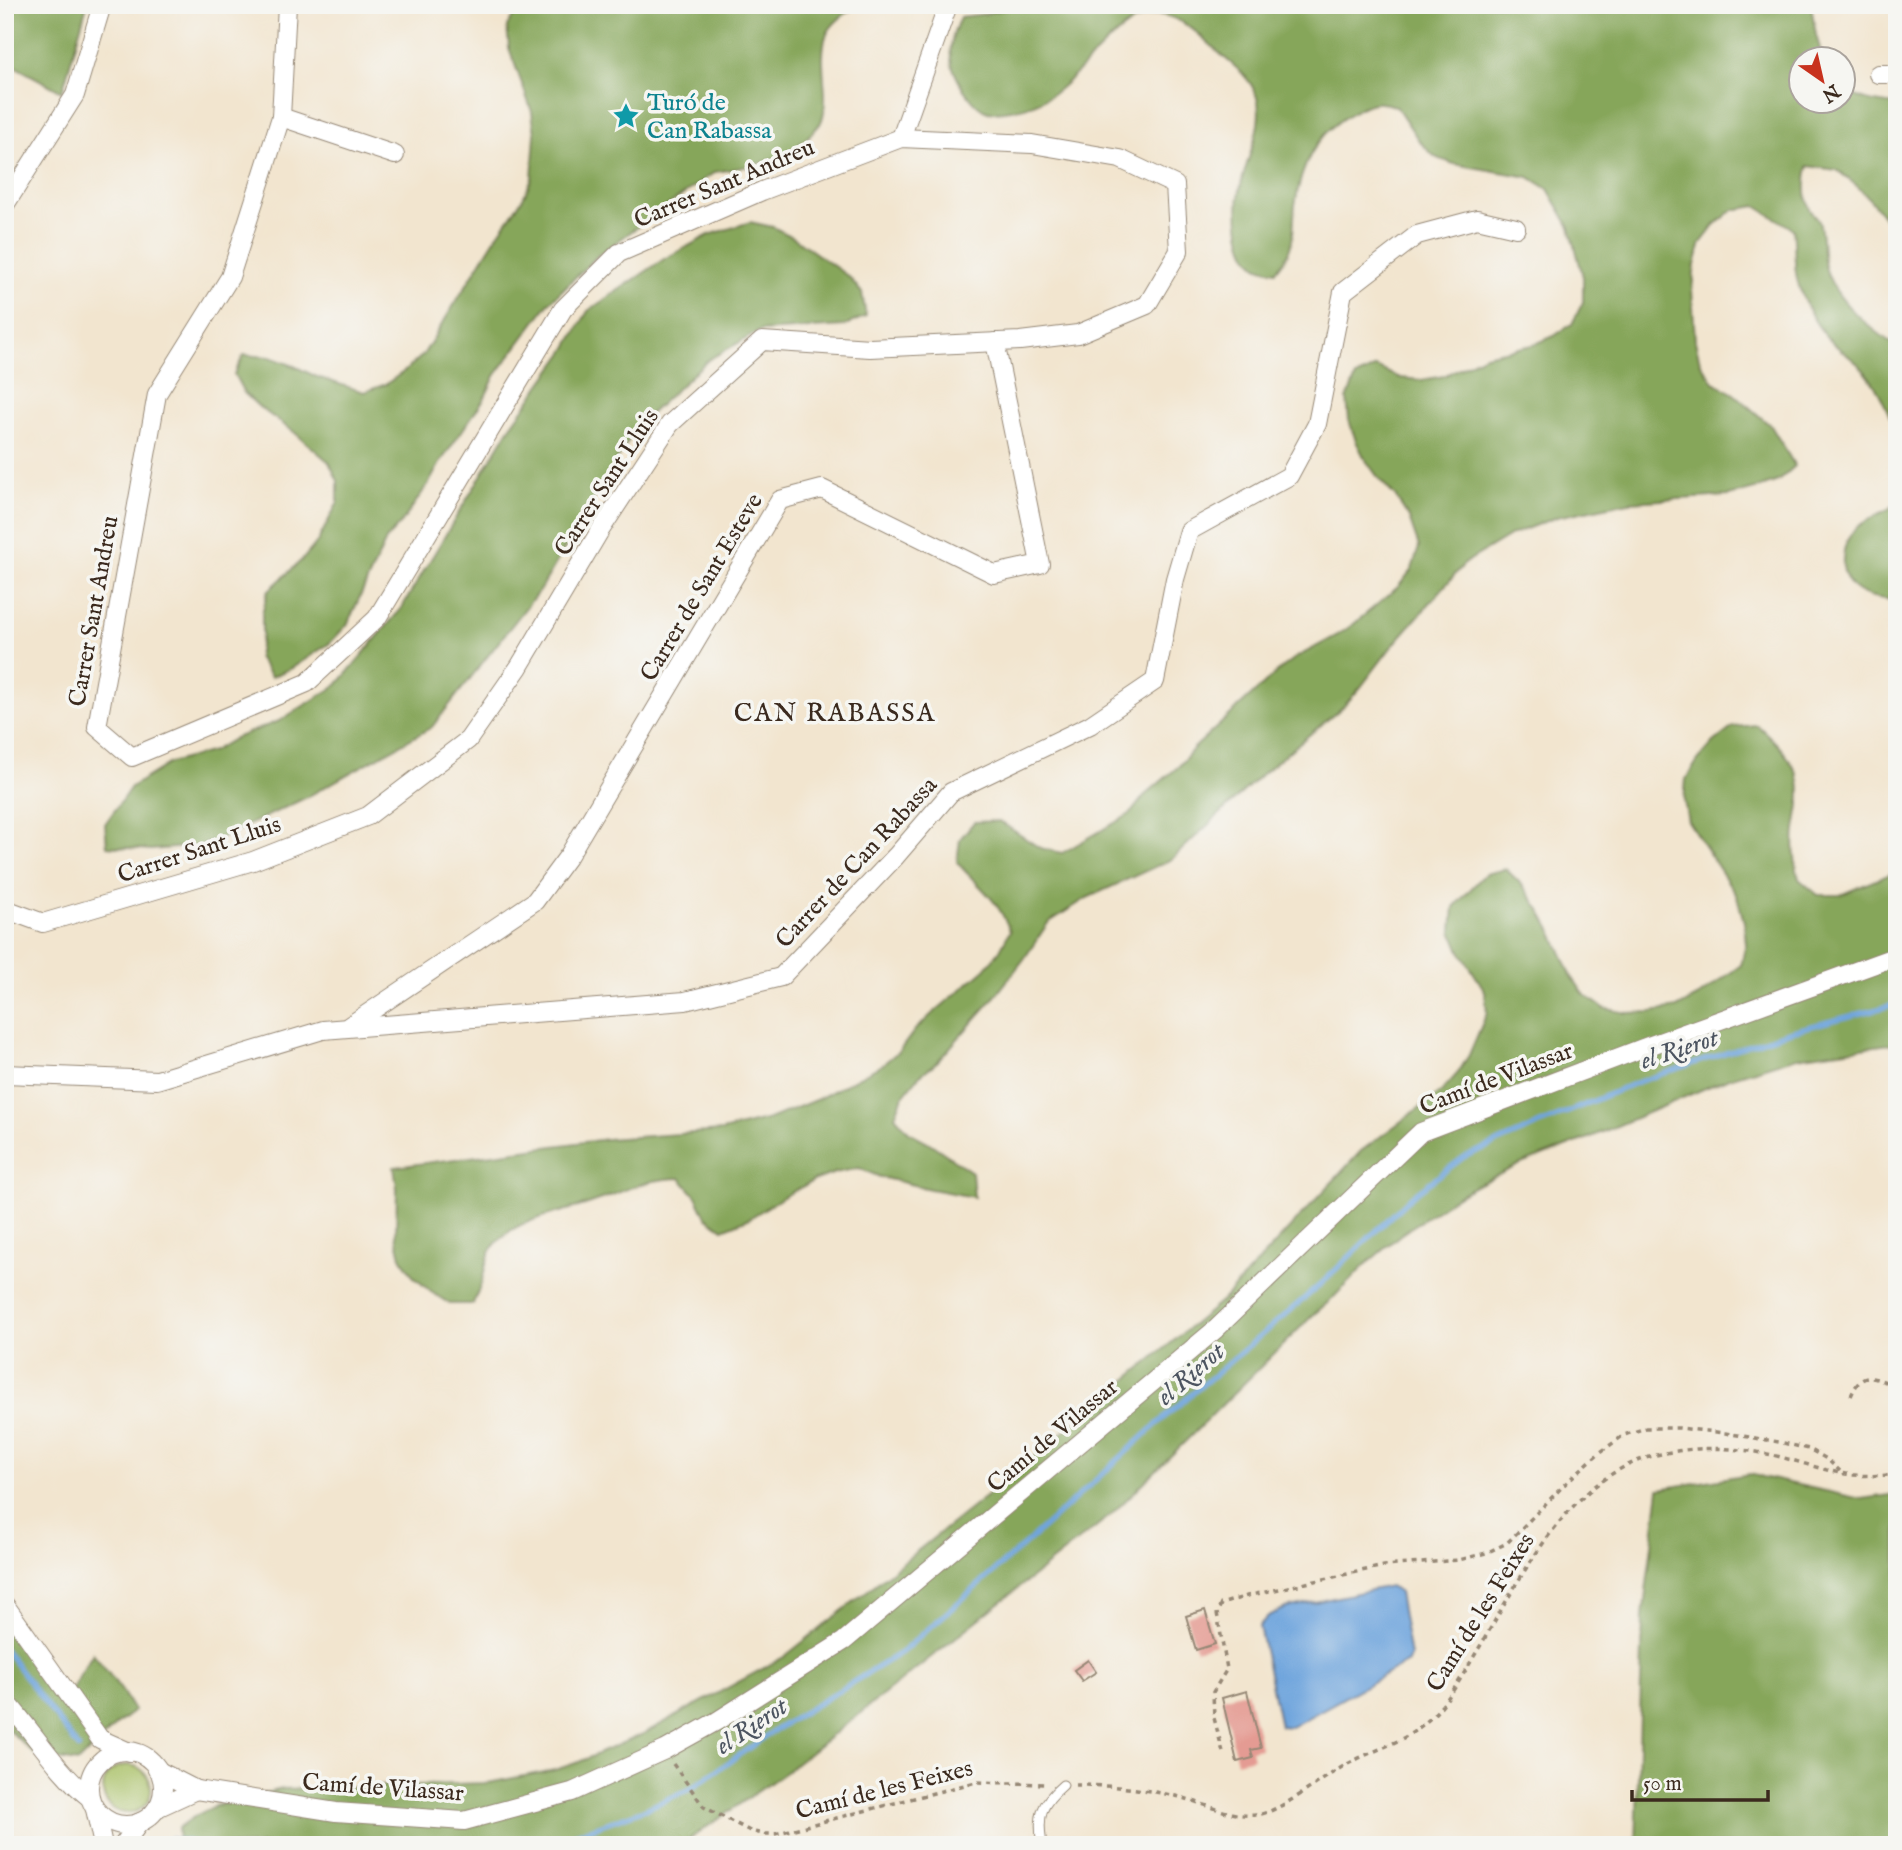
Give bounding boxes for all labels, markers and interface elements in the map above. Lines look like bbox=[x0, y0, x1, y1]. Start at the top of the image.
north arrow bbox=[1786, 46, 1856, 116]
text: N bbox=[1816, 77, 1845, 107]
place label: Turó de Can Rabassa bbox=[647, 88, 772, 147]
place icon: Turó de Can Rabassa bbox=[611, 101, 641, 131]
street label: Carrer Sant Andreu bbox=[630, 132, 820, 236]
street label: Carrer Sant Lluis bbox=[548, 403, 667, 563]
street label: Carrer de Sant Esteve bbox=[634, 488, 771, 687]
street label: Carrer Sant Andreu bbox=[62, 513, 127, 709]
district label: CAN RABASSA bbox=[734, 697, 936, 730]
street label: Carrer de Can Rabassa bbox=[769, 770, 945, 955]
street label: Carrer Sant Lluis bbox=[114, 809, 285, 891]
water label: el Rierot bbox=[1635, 1021, 1724, 1078]
street label: Camí de Vilassar bbox=[1415, 1036, 1578, 1123]
water label: el Rierot bbox=[1149, 1334, 1233, 1413]
street label: Camí de Vilassar bbox=[981, 1372, 1125, 1500]
street label: Camí de les Feixes bbox=[1420, 1528, 1542, 1698]
water label: el Rierot bbox=[709, 1689, 796, 1763]
street label: Camí de les Feixes bbox=[793, 1753, 976, 1827]
scale bar bbox=[1632, 1759, 1769, 1803]
street label: Camí de Vilassar bbox=[301, 1767, 465, 1810]
text: 50 m bbox=[1643, 1771, 1682, 1798]

